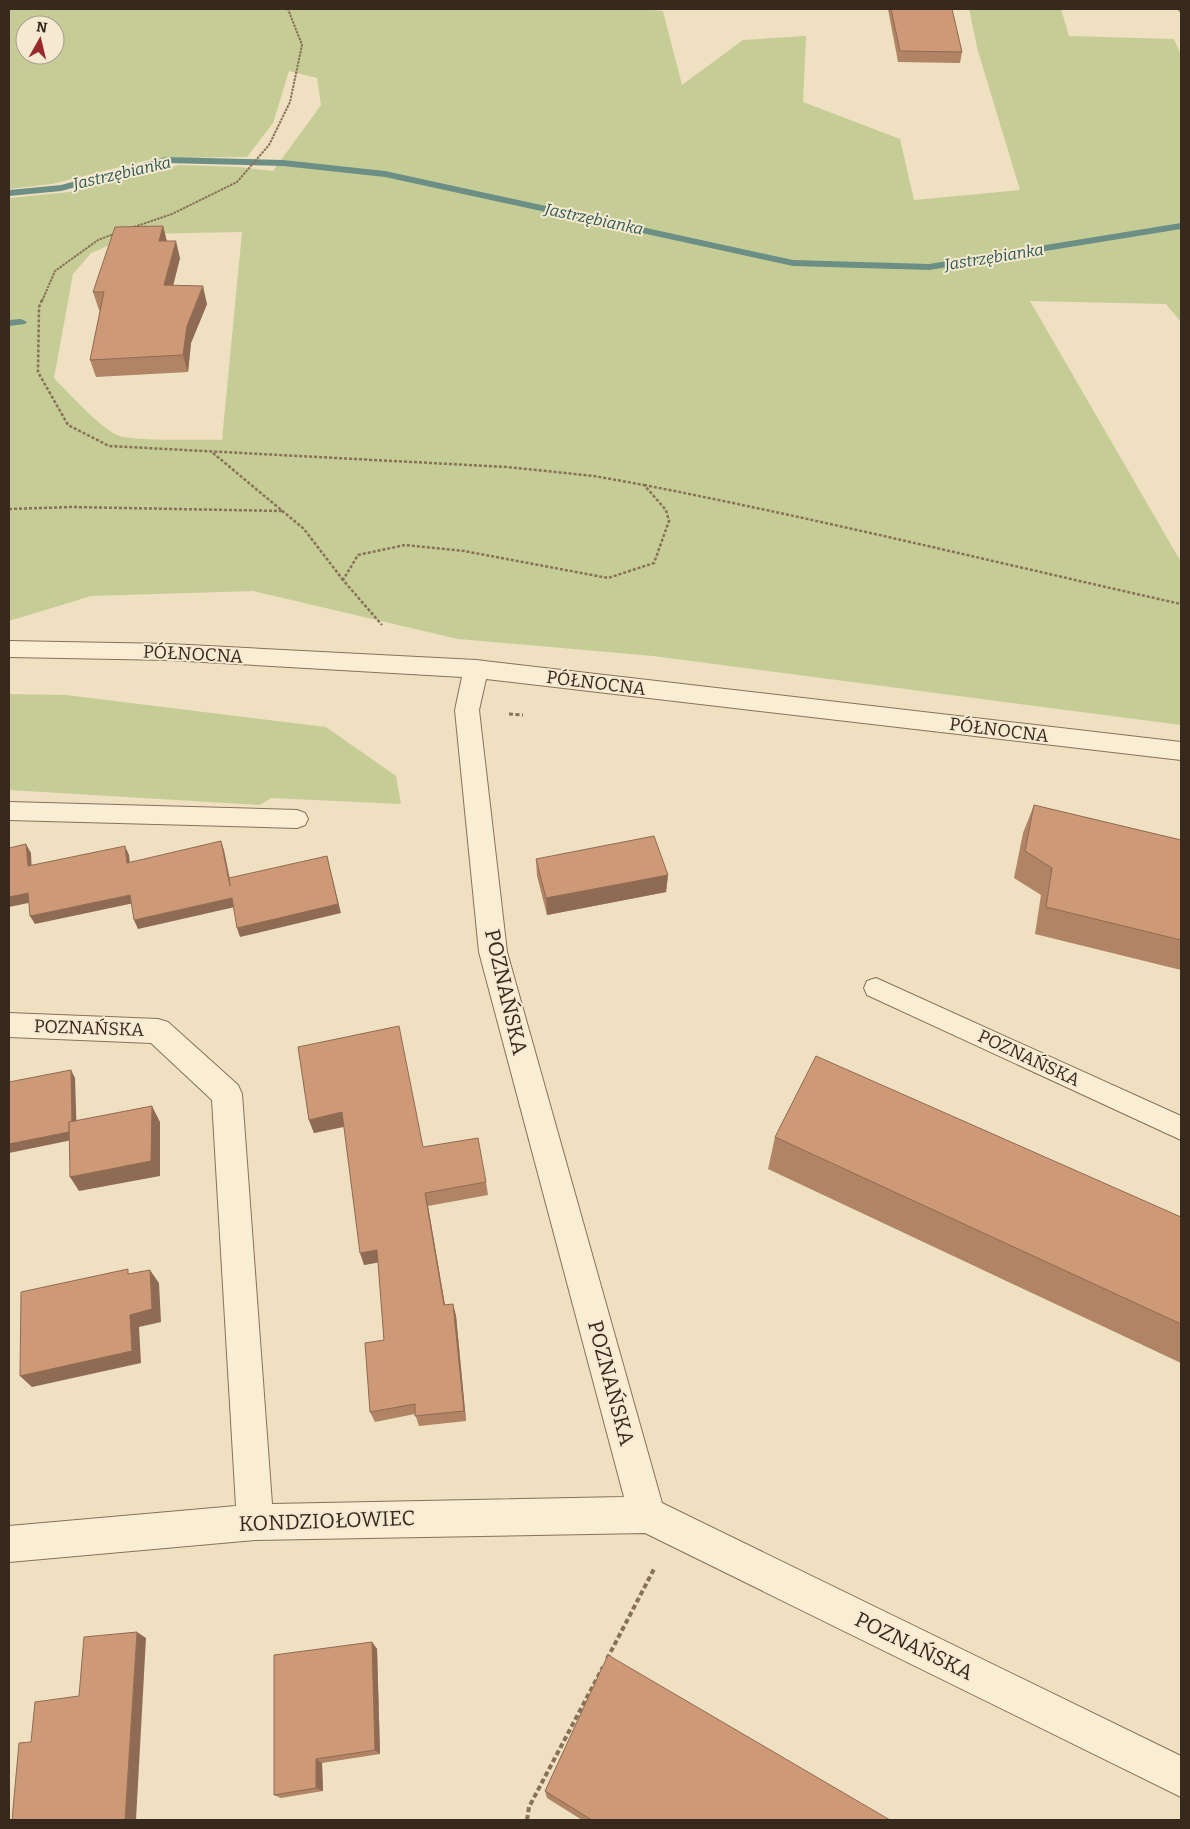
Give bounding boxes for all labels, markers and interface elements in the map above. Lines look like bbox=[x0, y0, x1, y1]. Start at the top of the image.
north arrow bbox=[15, 15, 65, 65]
text: N bbox=[35, 18, 48, 37]
water label: Jastrzębianka bbox=[69, 152, 173, 194]
water label: Jastrzębianka bbox=[541, 199, 645, 239]
water label: Jastrzębianka bbox=[941, 240, 1045, 275]
street label: PÓŁNOCNA bbox=[143, 640, 244, 668]
street label: PÓŁNOCNA bbox=[545, 666, 647, 700]
street label: PÓŁNOCNA bbox=[948, 713, 1050, 747]
street label: POZNAŃSKA bbox=[479, 927, 533, 1058]
street label: POZNAŃSKA bbox=[34, 1014, 145, 1041]
street label: POZNAŃSKA bbox=[975, 1024, 1084, 1091]
street label: POZNAŃSKA bbox=[582, 1318, 640, 1448]
street label: KONDZIOŁOWIEC bbox=[238, 1505, 416, 1537]
street label: POZNAŃSKA bbox=[851, 1606, 977, 1686]

